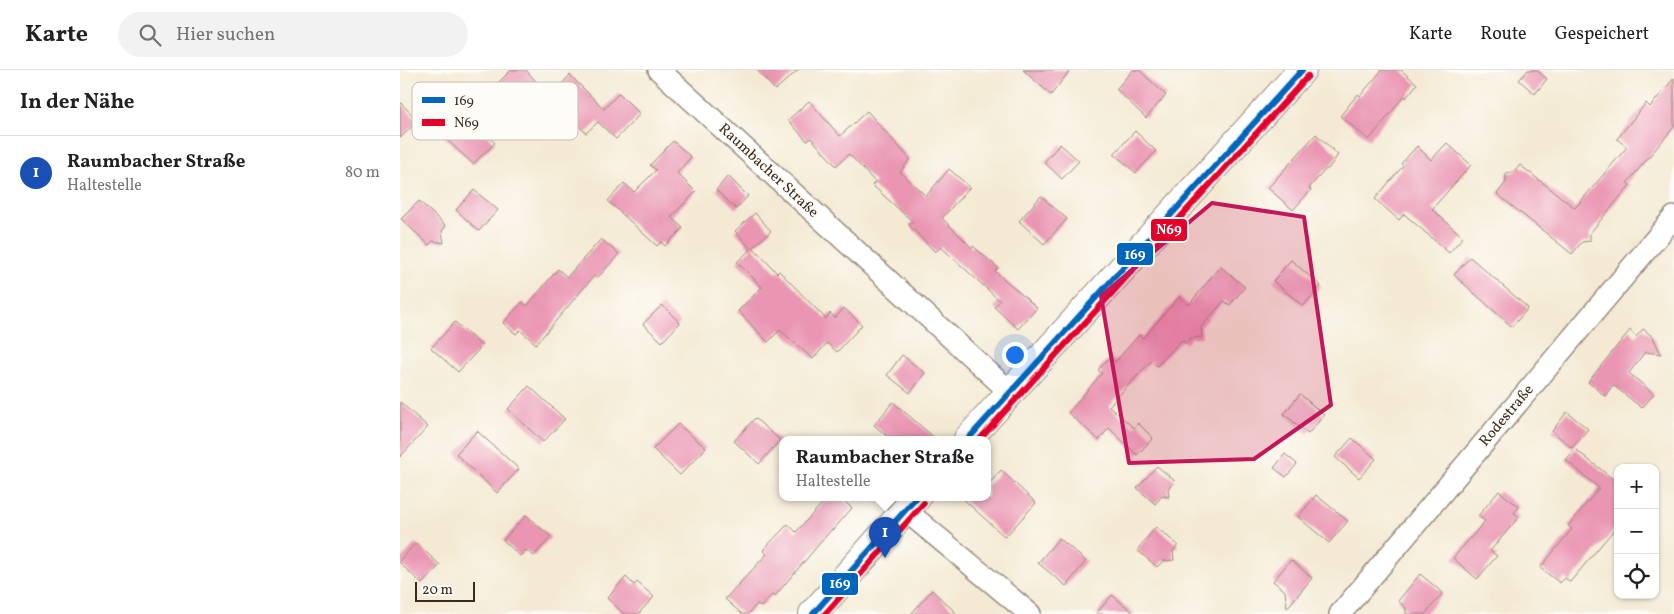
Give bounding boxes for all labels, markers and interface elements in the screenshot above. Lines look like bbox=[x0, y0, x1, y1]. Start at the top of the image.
search box bbox=[118, 12, 468, 57]
text: Karte bbox=[25, 18, 88, 52]
icon: search bbox=[136, 21, 164, 49]
text: Hier suchen bbox=[176, 22, 275, 48]
text: Karte bbox=[1409, 22, 1452, 47]
text: Route bbox=[1480, 22, 1527, 47]
text: Gespeichert bbox=[1555, 22, 1649, 47]
legend bbox=[412, 82, 578, 140]
text: In der Nähe bbox=[20, 88, 135, 117]
text: 169 bbox=[454, 92, 474, 111]
text: N69 bbox=[454, 114, 479, 133]
street label: Raumbacher Straße bbox=[713, 119, 823, 223]
text: Raumbacher Straße bbox=[67, 149, 245, 175]
text: 1 bbox=[33, 162, 39, 184]
text: 80 m bbox=[345, 162, 380, 184]
text: Haltestelle bbox=[67, 175, 142, 197]
line badge: N69 bbox=[1150, 218, 1188, 242]
text: N69 bbox=[1156, 221, 1182, 240]
line badge: 169 bbox=[1116, 242, 1154, 266]
text: 169 bbox=[1124, 246, 1146, 265]
your location bbox=[1002, 342, 1028, 368]
street label: Rodestraße bbox=[1475, 381, 1539, 451]
popup bbox=[779, 436, 991, 501]
text: Raumbacher Straße bbox=[796, 445, 974, 471]
map controls bbox=[1614, 464, 1659, 599]
button: + bbox=[1614, 464, 1659, 509]
text: Haltestelle bbox=[796, 471, 871, 493]
button: − bbox=[1614, 509, 1659, 554]
pin: 1 bbox=[869, 517, 901, 558]
button: locate bbox=[1614, 554, 1659, 599]
line badge: 169 bbox=[821, 572, 859, 596]
text: 169 bbox=[829, 575, 851, 594]
scale bar bbox=[415, 579, 475, 602]
text: 20 m bbox=[422, 581, 453, 600]

